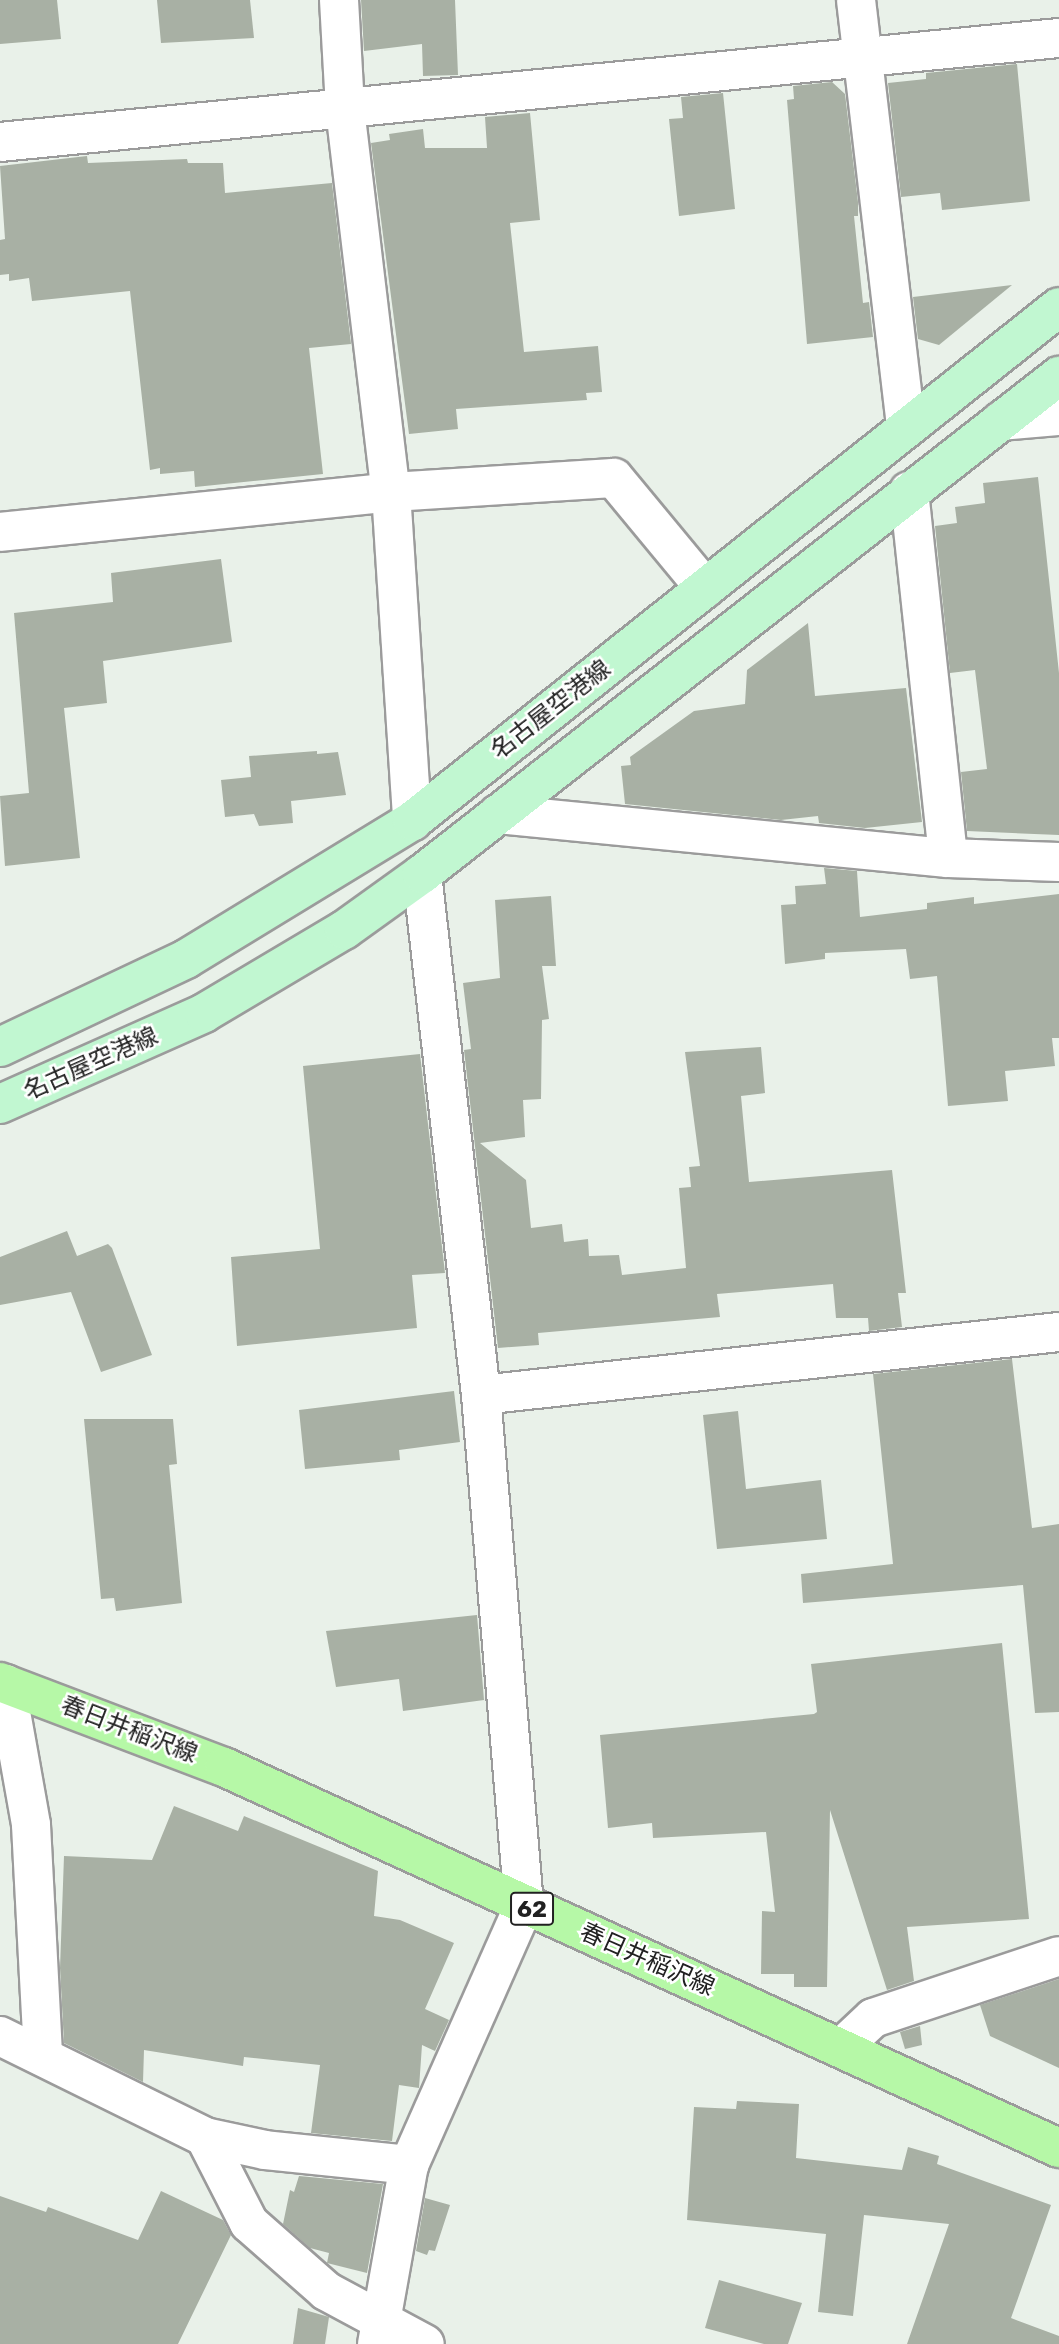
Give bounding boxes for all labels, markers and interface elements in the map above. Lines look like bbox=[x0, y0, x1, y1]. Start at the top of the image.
street label: 名古屋空港線 bbox=[485, 654, 617, 766]
street label: 名古屋空港線 bbox=[19, 1022, 163, 1106]
street label: 春日井稲沢線 bbox=[57, 1691, 201, 1769]
road number: 62 bbox=[509, 1890, 555, 1928]
street label: 春日井稲沢線 bbox=[575, 1918, 719, 2002]

